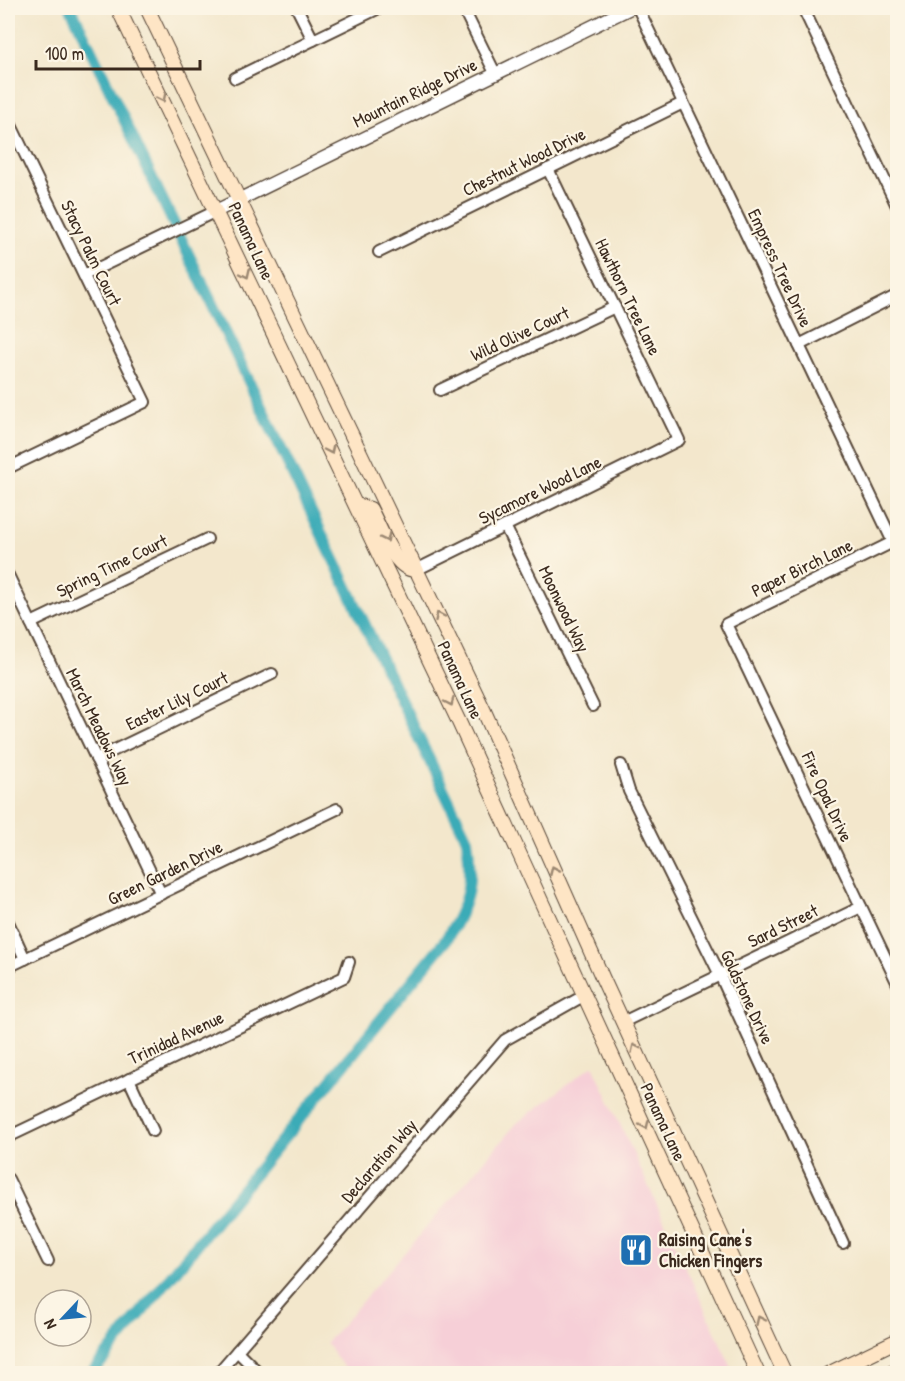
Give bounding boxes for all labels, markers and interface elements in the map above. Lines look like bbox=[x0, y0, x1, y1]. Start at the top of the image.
scale bar bbox=[36, 33, 200, 71]
text: 100 m bbox=[45, 41, 84, 66]
street label: Mountain Ridge Drive bbox=[349, 52, 481, 133]
one-way arrow bbox=[154, 92, 166, 103]
street label: Chestnut Wood Drive bbox=[458, 121, 589, 202]
street label: Stacy Palm Court bbox=[55, 196, 128, 310]
street label: Panama Lane bbox=[222, 198, 280, 284]
street label: Empress Tree Drive bbox=[742, 205, 819, 331]
street label: Hawthorn Tree Lane bbox=[589, 234, 668, 359]
one-way arrow bbox=[239, 267, 251, 278]
street label: Wild Olive Court bbox=[467, 300, 574, 367]
one-way arrow bbox=[322, 443, 334, 454]
street label: Sycamore Wood Lane bbox=[474, 449, 605, 530]
street label: Spring Time Court bbox=[52, 528, 172, 603]
one-way arrow bbox=[378, 532, 390, 543]
street label: Paper Birch Lane bbox=[747, 532, 856, 603]
street label: Moonwood Way bbox=[533, 561, 596, 656]
one-way arrow bbox=[434, 612, 446, 623]
street label: Panama Lane bbox=[431, 637, 489, 723]
street label: March Meadows Way bbox=[60, 664, 139, 790]
street label: Easter Lily Court bbox=[121, 665, 233, 736]
one-way arrow bbox=[442, 695, 454, 706]
street label: Fire Opal Drive bbox=[795, 747, 859, 846]
street label: Green Garden Drive bbox=[103, 834, 226, 911]
one-way arrow bbox=[550, 866, 562, 877]
street label: Sard Street bbox=[743, 897, 823, 953]
street label: Goldstone Drive bbox=[715, 946, 780, 1048]
street label: Trinidad Avenue bbox=[124, 1005, 227, 1071]
one-way arrow bbox=[630, 1043, 642, 1054]
street label: Panama Lane bbox=[634, 1079, 692, 1165]
street label: Declaration Way bbox=[335, 1113, 422, 1208]
one-way arrow bbox=[637, 1118, 649, 1129]
place label: Raising Cane's Chicken Fingers bbox=[659, 1227, 762, 1274]
restaurant icon: Raising Cane's Chicken Fingers bbox=[618, 1232, 654, 1268]
north arrow bbox=[33, 1288, 93, 1348]
text: N bbox=[38, 1315, 61, 1333]
one-way arrow bbox=[755, 1316, 767, 1327]

